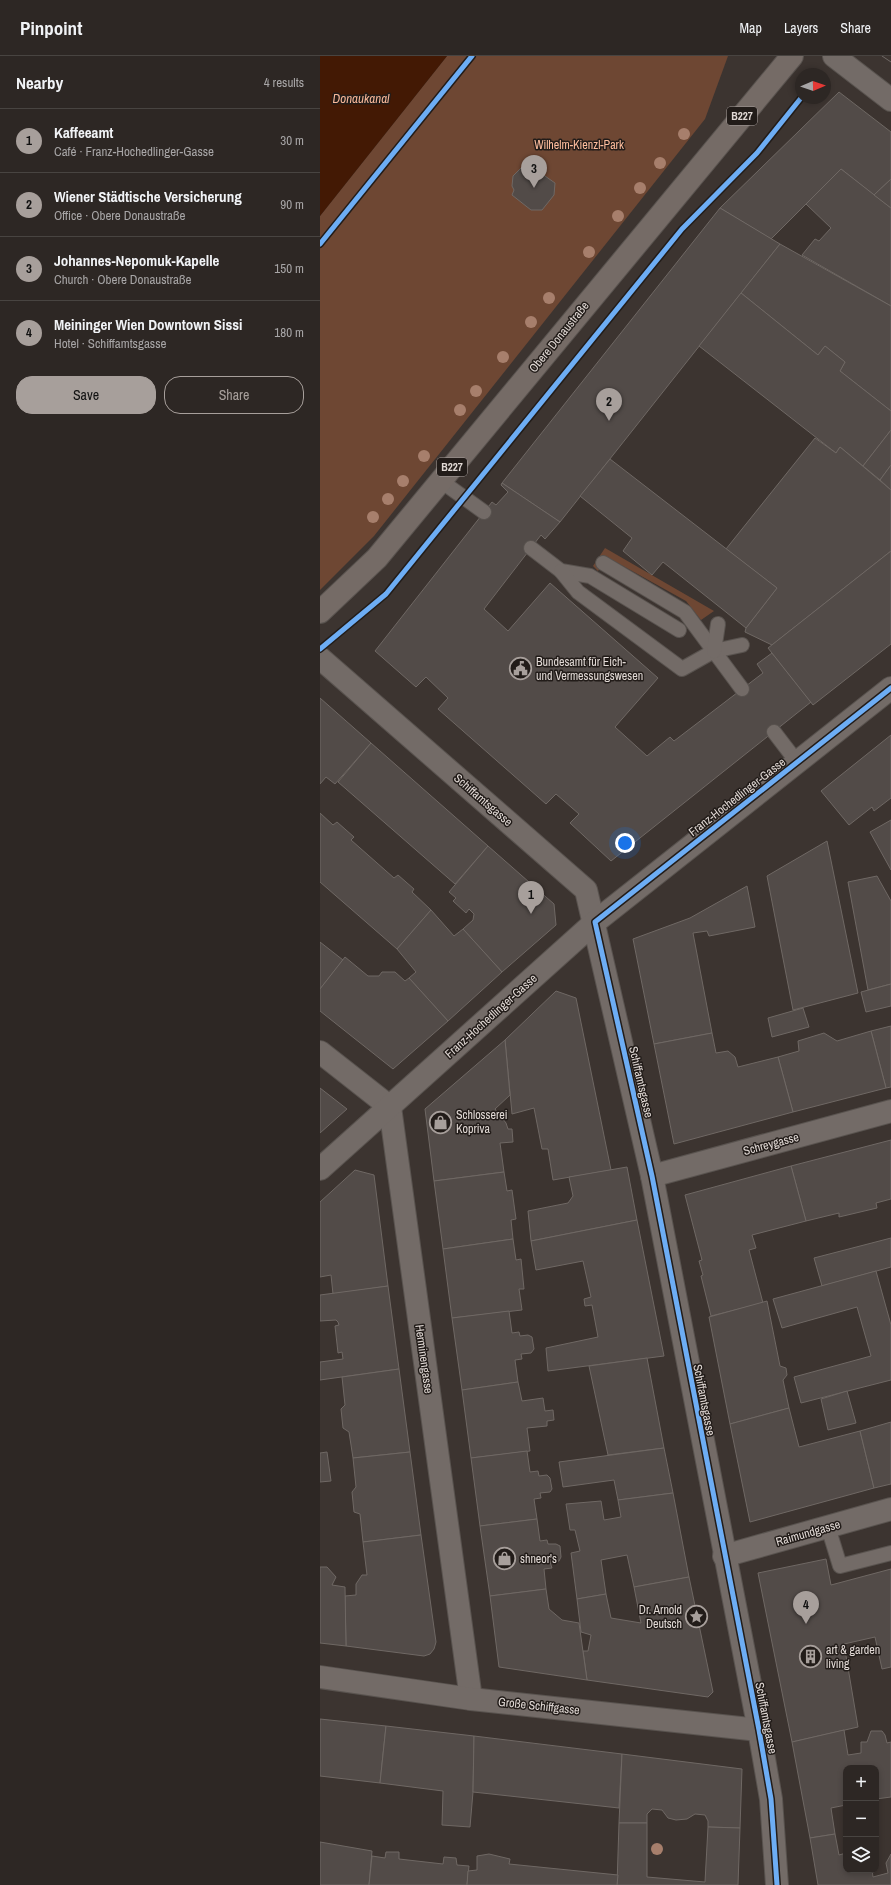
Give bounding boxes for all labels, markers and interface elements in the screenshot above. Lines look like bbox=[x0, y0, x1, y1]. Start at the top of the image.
text: Pinpoint bbox=[20, 15, 82, 41]
text: Map bbox=[740, 19, 762, 37]
text: Layers bbox=[784, 19, 818, 37]
text: Share bbox=[840, 19, 871, 37]
north arrow bbox=[795, 68, 831, 104]
text: Nearby bbox=[16, 71, 63, 94]
text: 4 results bbox=[264, 74, 304, 91]
water label: Donaukanal bbox=[333, 90, 390, 107]
road number: B227 bbox=[727, 107, 757, 125]
text: Kaffeeamt bbox=[54, 122, 113, 143]
text: 1 bbox=[26, 132, 32, 149]
text: 30 m bbox=[280, 132, 304, 149]
park label: Wilhelm-Kienzl-Park bbox=[534, 137, 624, 153]
text: Café · Franz-Hochedlinger-Gasse bbox=[54, 143, 214, 160]
pin: 3 bbox=[521, 155, 547, 188]
text: Wiener Städtische Versicherung bbox=[54, 186, 242, 207]
text: 2 bbox=[26, 196, 32, 213]
text: 90 m bbox=[280, 196, 304, 213]
text: Office · Obere Donaustraße bbox=[54, 207, 185, 224]
text: Johannes-Nepomuk-Kapelle bbox=[54, 250, 219, 271]
text: 3 bbox=[26, 260, 32, 277]
text: 150 m bbox=[274, 260, 304, 277]
text: Church · Obere Donaustraße bbox=[54, 271, 191, 288]
street label: Obere Donaustraße bbox=[525, 298, 593, 376]
text: Meininger Wien Downtown Sissi bbox=[54, 314, 243, 335]
text: 4 bbox=[26, 324, 32, 341]
text: 180 m bbox=[274, 324, 304, 341]
text: Hotel · Schiffamtsgasse bbox=[54, 335, 166, 352]
button: Save bbox=[16, 376, 156, 414]
button: Share bbox=[164, 376, 304, 414]
pin: 2 bbox=[596, 388, 622, 421]
road number: B227 bbox=[437, 458, 467, 476]
place label: Bundesamt für Eich- und Vermessungswesen bbox=[536, 654, 643, 684]
public building icon: Bundesamt für Eich- und Vermessungswesen bbox=[508, 656, 534, 682]
street label: Franz-Hochedlinger-Gasse bbox=[685, 754, 789, 840]
street label: Schiffamtsgasse bbox=[450, 770, 516, 830]
your location bbox=[615, 833, 635, 853]
pin: 1 bbox=[518, 881, 544, 914]
street label: Franz-Hochedlinger-Gasse bbox=[442, 970, 540, 1062]
street label: Schiffamtsgasse bbox=[625, 1045, 657, 1119]
place label: Schlosserei Kopriva bbox=[456, 1107, 507, 1137]
shop icon: Schlosserei Kopriva bbox=[427, 1109, 453, 1135]
street label: Schreygasse bbox=[741, 1129, 801, 1159]
street label: Herminengasse bbox=[411, 1323, 437, 1395]
street label: Schiffamtsgasse bbox=[689, 1363, 719, 1437]
street label: Raimundgasse bbox=[774, 1516, 842, 1550]
shop icon: shneor's bbox=[491, 1546, 517, 1572]
place label: shneor's bbox=[520, 1551, 557, 1567]
pin: 4 bbox=[793, 1591, 819, 1624]
place label: Dr. Arnold Deutsch bbox=[639, 1602, 682, 1632]
place icon: Dr. Arnold Deutsch bbox=[684, 1604, 710, 1630]
place label: art & garden living bbox=[826, 1642, 880, 1672]
building icon: art & garden living bbox=[797, 1644, 823, 1670]
street label: Schiffamtsgasse bbox=[751, 1681, 781, 1755]
street label: Große Schiffgasse bbox=[497, 1694, 581, 1718]
map controls bbox=[843, 1765, 879, 1873]
button: + bbox=[843, 1765, 879, 1801]
button: − bbox=[843, 1801, 879, 1837]
button: layers bbox=[843, 1837, 879, 1873]

